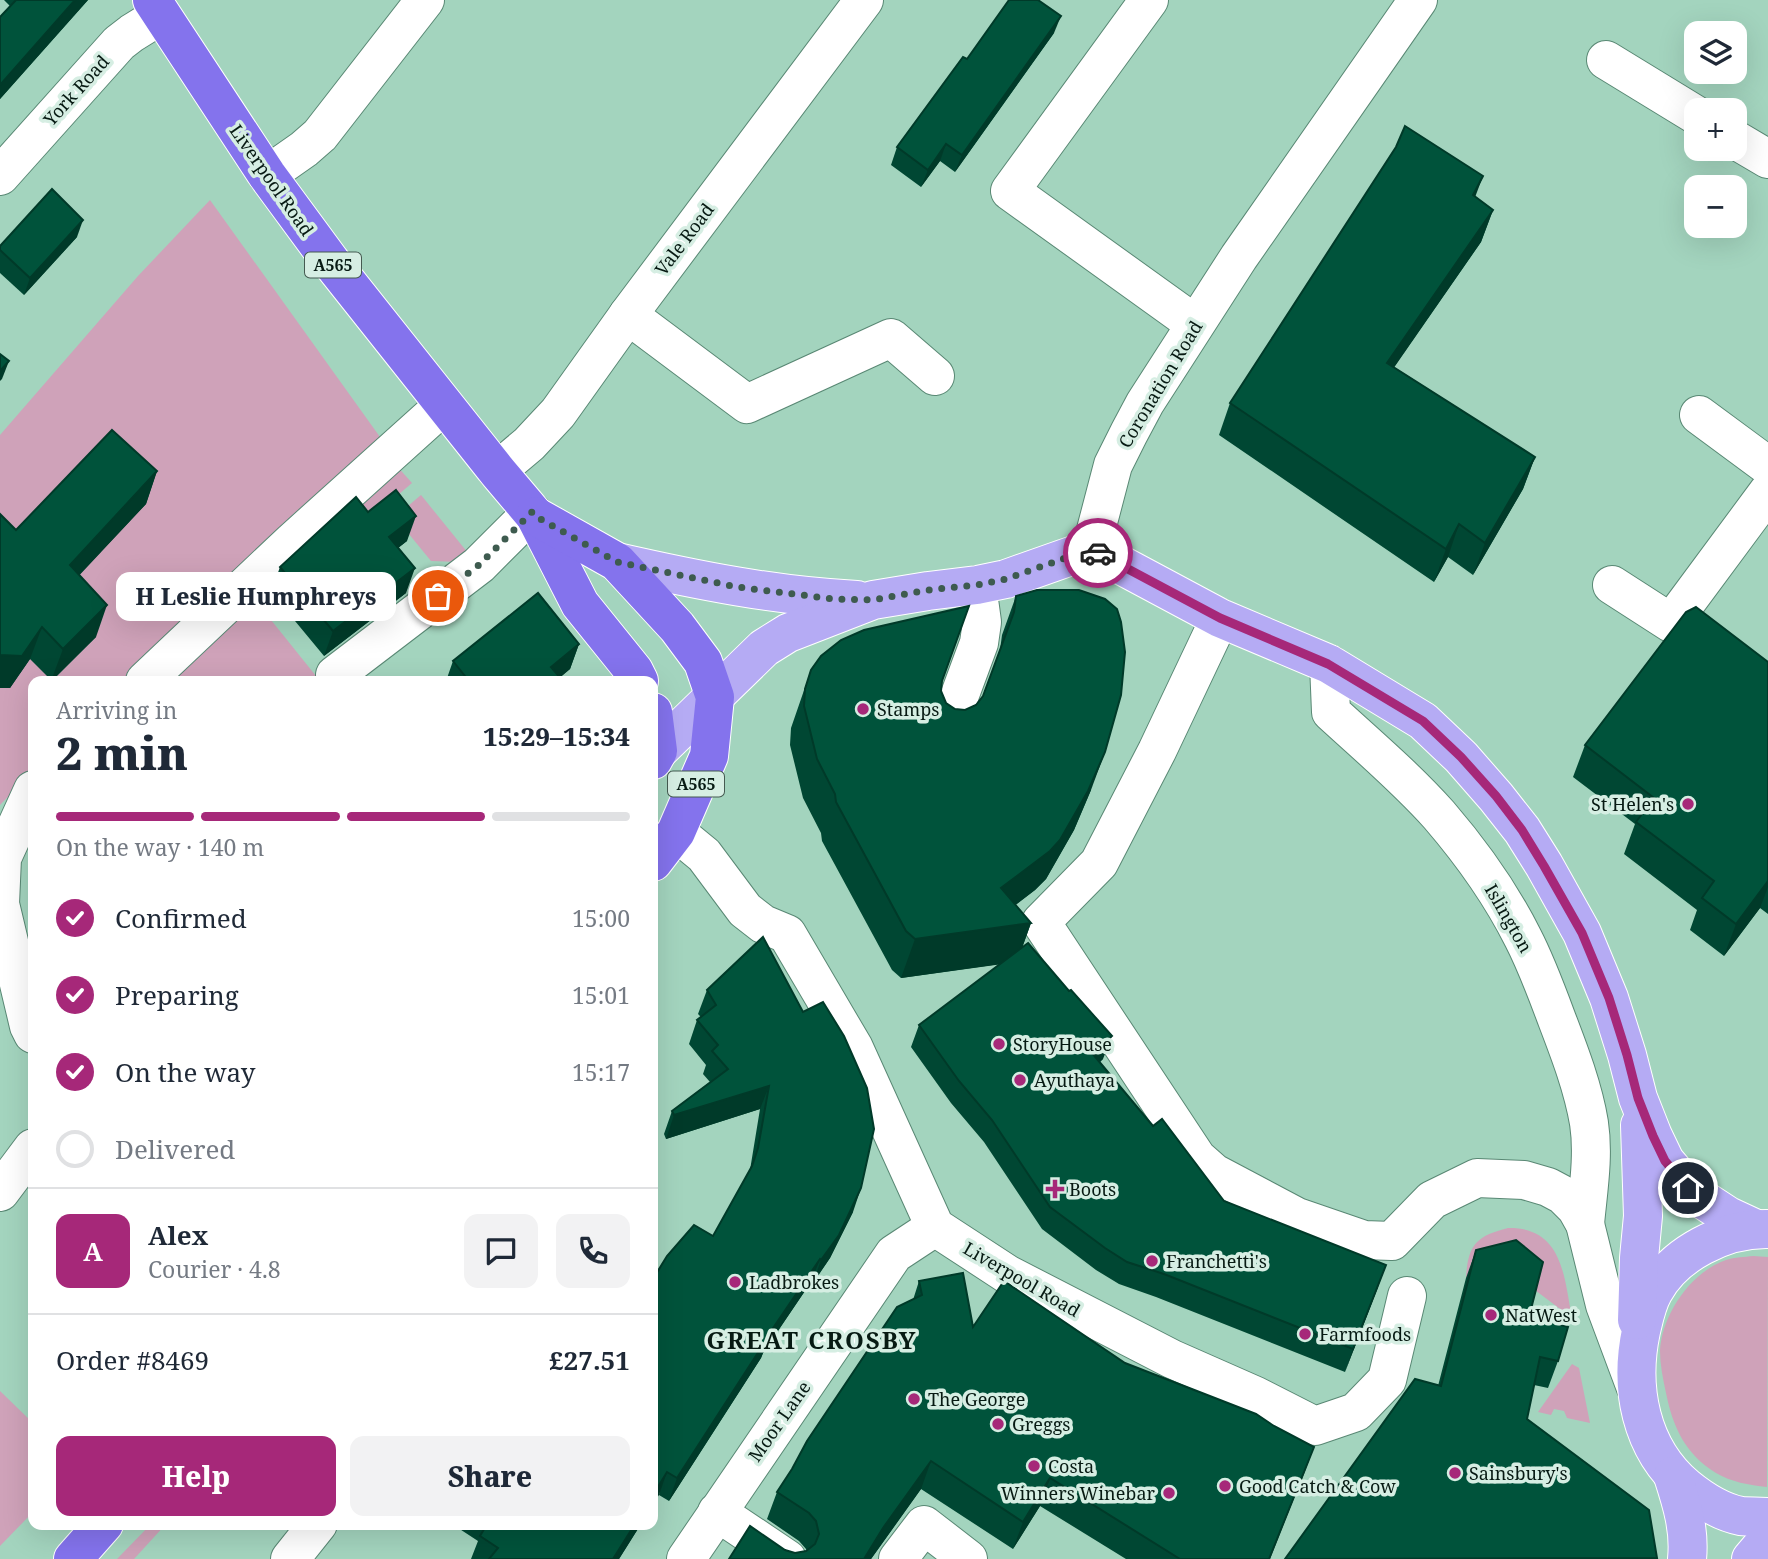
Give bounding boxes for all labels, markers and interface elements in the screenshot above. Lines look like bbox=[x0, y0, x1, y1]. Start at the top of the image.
map controls bbox=[1684, 21, 1747, 238]
button: layers bbox=[1684, 21, 1747, 84]
street label: York Road bbox=[37, 49, 114, 131]
button: + bbox=[1684, 98, 1747, 161]
street label: Liverpool Road bbox=[225, 119, 319, 241]
button: − bbox=[1684, 175, 1747, 238]
street label: Vale Road bbox=[649, 198, 719, 280]
road number: A565 bbox=[305, 252, 361, 278]
street label: Coronation Road bbox=[1113, 316, 1207, 452]
courier bbox=[1063, 518, 1133, 588]
icon: car bbox=[1079, 534, 1117, 572]
pin bbox=[408, 566, 468, 626]
callout: H Leslie Humphreys bbox=[116, 572, 396, 620]
icon: bag bbox=[419, 577, 457, 615]
text: H Leslie Humphreys bbox=[136, 580, 376, 612]
text: Arriving in bbox=[56, 694, 177, 726]
place label: Stamps bbox=[877, 697, 939, 721]
marker: Stamps bbox=[855, 701, 871, 717]
text: 15:29–15:34 bbox=[483, 718, 630, 754]
text: 2 min bbox=[56, 721, 188, 783]
road number: A565 bbox=[668, 772, 724, 796]
place label: St Helen's bbox=[1591, 792, 1674, 816]
marker: St Helen's bbox=[1680, 796, 1696, 812]
text: On the way · 140 m bbox=[56, 831, 264, 863]
street label: Islington bbox=[1480, 879, 1539, 957]
icon: check bbox=[56, 899, 94, 937]
text: Confirmed bbox=[115, 900, 247, 936]
text: 15:00 bbox=[572, 902, 630, 934]
icon: check bbox=[56, 976, 94, 1014]
text: Preparing bbox=[115, 977, 239, 1013]
text: 15:01 bbox=[572, 979, 630, 1011]
place label: StoryHouse bbox=[1013, 1032, 1112, 1056]
marker: StoryHouse bbox=[991, 1036, 1007, 1052]
icon: check bbox=[56, 1053, 94, 1091]
text: On the way bbox=[115, 1054, 255, 1090]
text: 15:17 bbox=[572, 1056, 630, 1088]
place label: Ayuthaya bbox=[1034, 1068, 1115, 1092]
marker: Ayuthaya bbox=[1012, 1072, 1028, 1088]
text: Delivered bbox=[115, 1131, 235, 1167]
pin bbox=[1658, 1158, 1718, 1218]
icon: home bbox=[1669, 1169, 1707, 1207]
place label: Boots bbox=[1069, 1177, 1116, 1201]
marker: Boots bbox=[1047, 1181, 1063, 1197]
button: chat bbox=[464, 1214, 538, 1288]
button: phone bbox=[556, 1214, 630, 1288]
text: Alex bbox=[148, 1217, 208, 1253]
text: A bbox=[83, 1233, 103, 1269]
street label: Liverpool Road bbox=[959, 1236, 1085, 1322]
place label: Franchetti's bbox=[1166, 1249, 1267, 1273]
text: Courier · 4.8 bbox=[148, 1253, 281, 1285]
marker: Franchetti's bbox=[1144, 1253, 1160, 1269]
place label: Ladbrokes bbox=[749, 1270, 839, 1294]
marker: Ladbrokes bbox=[727, 1274, 743, 1290]
place label: NatWest bbox=[1505, 1303, 1577, 1327]
marker: NatWest bbox=[1483, 1307, 1499, 1323]
place label: Farmfoods bbox=[1319, 1322, 1411, 1346]
district label: GREAT CROSBY bbox=[706, 1323, 918, 1356]
marker: Farmfoods bbox=[1297, 1326, 1313, 1342]
text: Order #8469 bbox=[56, 1342, 209, 1378]
text: £27.51 bbox=[549, 1342, 630, 1378]
street label: Moor Lane bbox=[742, 1376, 816, 1466]
place label: The George bbox=[928, 1387, 1025, 1411]
marker: The George bbox=[906, 1391, 922, 1407]
place label: Greggs bbox=[1012, 1412, 1070, 1436]
marker: Greggs bbox=[990, 1416, 1006, 1432]
button: Help bbox=[56, 1436, 336, 1516]
button: Share bbox=[350, 1436, 630, 1516]
place label: Costa bbox=[1048, 1454, 1094, 1478]
marker: Costa bbox=[1026, 1458, 1042, 1474]
place label: Sainsbury's bbox=[1469, 1461, 1568, 1485]
marker: Sainsbury's bbox=[1447, 1465, 1463, 1481]
place label: Good Catch & Cow bbox=[1239, 1474, 1396, 1498]
marker: Good Catch & Cow bbox=[1217, 1478, 1233, 1494]
place label: Winners Winebar bbox=[1001, 1481, 1156, 1505]
marker: Winners Winebar bbox=[1161, 1485, 1177, 1501]

